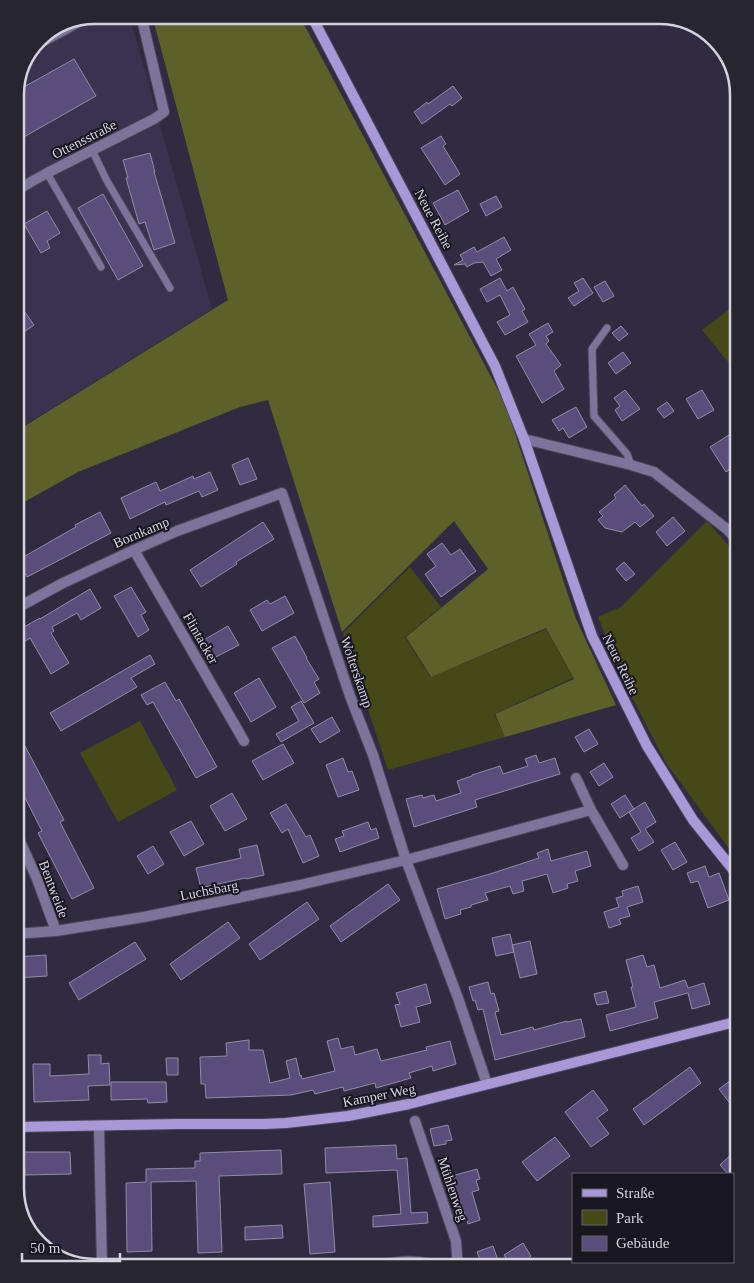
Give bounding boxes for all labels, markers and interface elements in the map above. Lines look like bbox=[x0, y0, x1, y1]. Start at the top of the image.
street label: Ottensstraße bbox=[50, 117, 119, 162]
street label: Neue Reihe bbox=[412, 187, 456, 252]
street label: Bornkamp bbox=[111, 514, 171, 551]
street label: Flintacker bbox=[180, 610, 221, 667]
street label: Neue Reihe bbox=[599, 631, 642, 697]
street label: Wolterskamp bbox=[337, 635, 376, 710]
street label: Bentweide bbox=[36, 859, 71, 920]
street label: Luchsbarg bbox=[179, 878, 239, 903]
street label: Kamper Weg bbox=[342, 1081, 417, 1110]
street label: Mühlenweg bbox=[435, 1155, 471, 1223]
legend bbox=[572, 1173, 734, 1263]
text: Straße bbox=[616, 1185, 655, 1201]
text: Park bbox=[616, 1210, 644, 1226]
scale bar bbox=[22, 1230, 120, 1262]
text: Gebäude bbox=[616, 1235, 670, 1251]
text: 50 m bbox=[30, 1240, 61, 1256]

